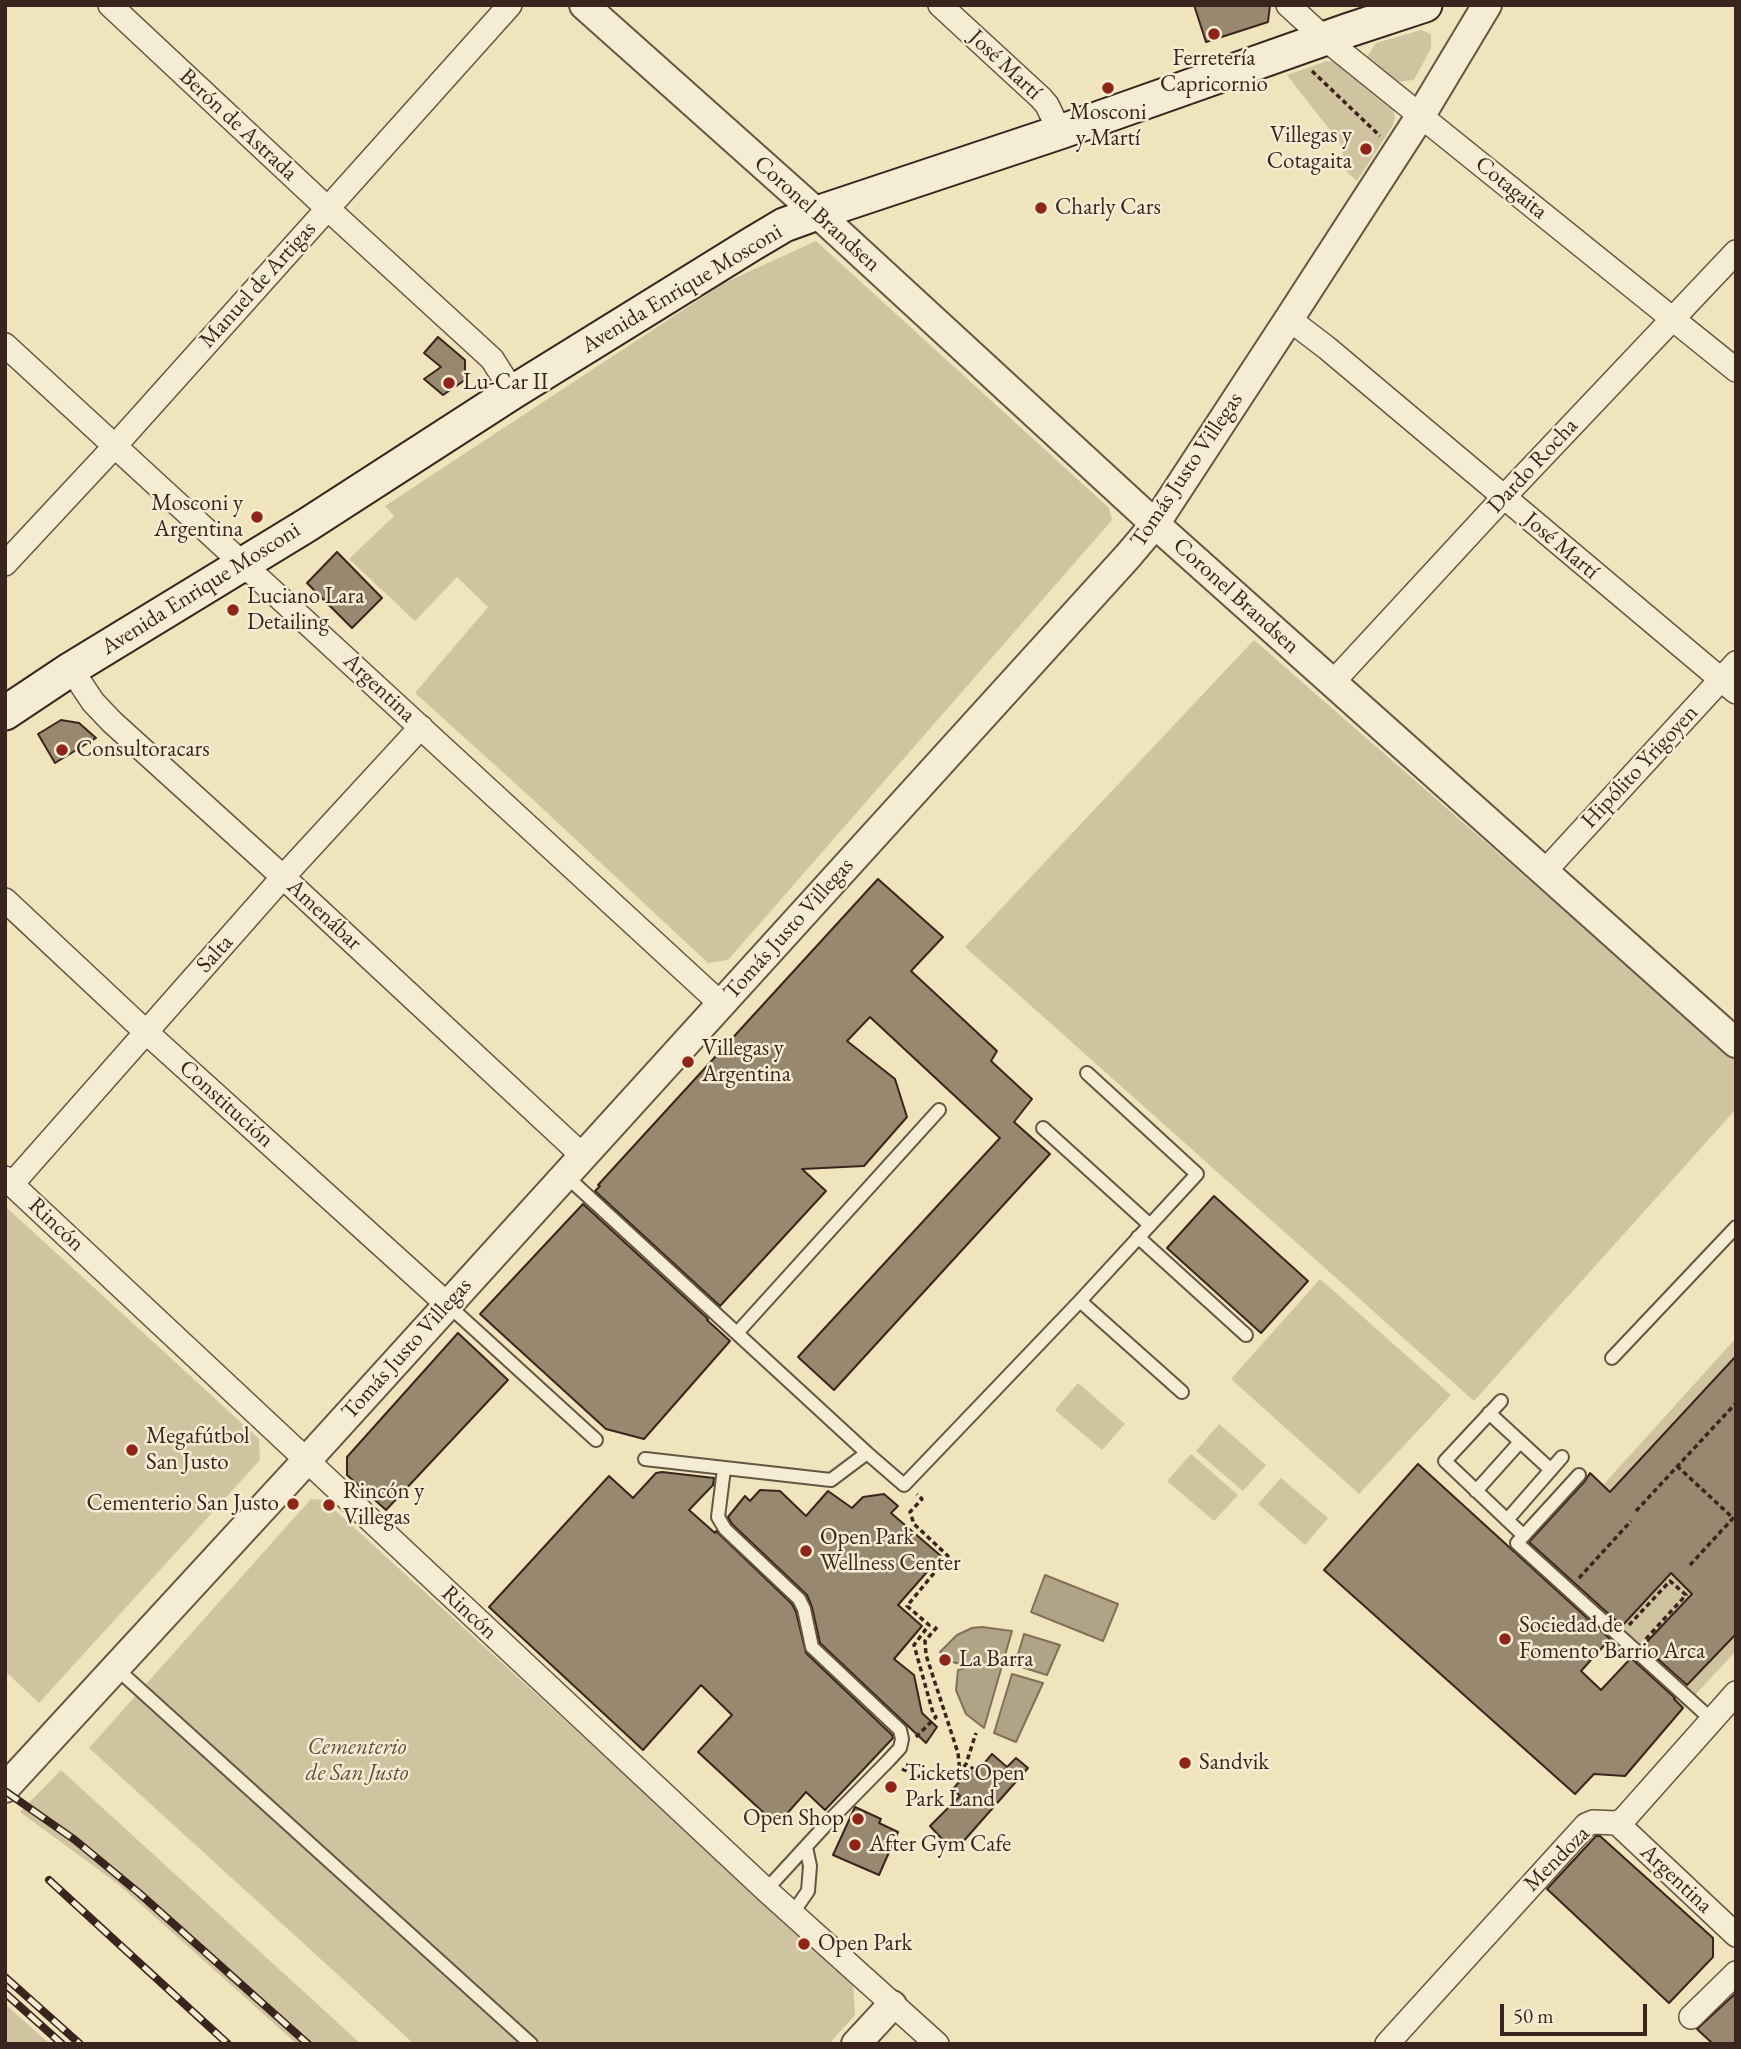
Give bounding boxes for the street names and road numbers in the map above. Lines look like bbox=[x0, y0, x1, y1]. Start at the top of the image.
street label: José Martí bbox=[963, 24, 1047, 106]
street label: Berón de Astrada bbox=[173, 63, 303, 187]
street label: Coronel Brandsen bbox=[748, 150, 886, 278]
street label: Cotagaita bbox=[1469, 150, 1553, 226]
street label: Manuel de Artigas bbox=[194, 216, 322, 354]
street label: Avenida Enrique Mosconi bbox=[577, 218, 787, 360]
street label: Tomás Justo Villegas bbox=[1125, 387, 1249, 553]
street label: Dardo Rocha bbox=[1482, 413, 1584, 519]
street label: José Martí bbox=[1518, 506, 1604, 586]
street label: Avenida Enrique Mosconi bbox=[96, 517, 306, 661]
street label: Coronel Brandsen bbox=[1167, 532, 1305, 660]
street label: Argentina bbox=[337, 648, 421, 728]
street label: Hipólito Yrigoyen bbox=[1576, 700, 1704, 834]
street label: Tomás Justo Villegas bbox=[718, 852, 860, 1006]
street label: Amenábar bbox=[281, 873, 367, 957]
street label: Salta bbox=[191, 929, 239, 979]
street label: Constitución bbox=[173, 1054, 279, 1154]
street label: Rincón bbox=[22, 1192, 90, 1258]
street label: Tomás Justo Villegas bbox=[336, 1272, 478, 1426]
street label: Rincón bbox=[435, 1580, 503, 1646]
street label: Mendoza bbox=[1518, 1820, 1596, 1898]
street label: Argentina bbox=[1634, 1839, 1718, 1919]

